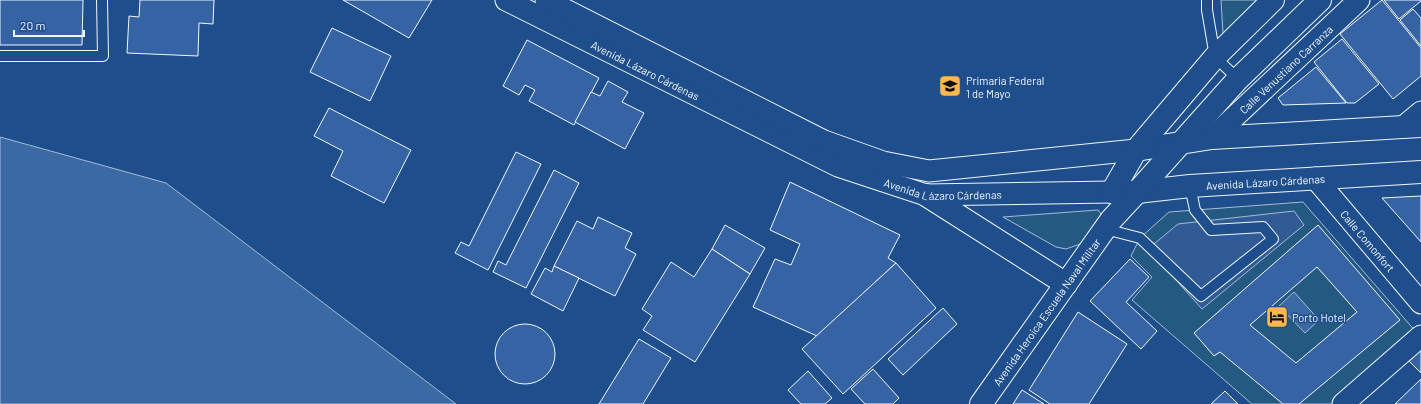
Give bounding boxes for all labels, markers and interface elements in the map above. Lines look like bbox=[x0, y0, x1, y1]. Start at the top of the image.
scale bar bbox=[14, 12, 84, 38]
text: 20 m bbox=[20, 18, 46, 32]
street label: Calle Venustiano Carranza bbox=[1236, 22, 1335, 116]
street label: Avenida Lázaro Cárdenas bbox=[589, 37, 702, 102]
school or university icon: Primaria Federal 1 de Mayo bbox=[937, 73, 963, 99]
place label: Primaria Federal 1 de Mayo bbox=[966, 74, 1044, 100]
street label: Avenida Lázaro Cárdenas bbox=[1206, 171, 1326, 192]
street label: Avenida Lázaro Cárdenas bbox=[883, 175, 1002, 202]
street label: Calle Comonfort bbox=[1338, 207, 1398, 274]
street label: Avenida Heroica Escuela Naval Militar bbox=[990, 236, 1103, 388]
hotel icon: Porto Hotel bbox=[1264, 304, 1290, 330]
place label: Porto Hotel bbox=[1292, 311, 1346, 324]

